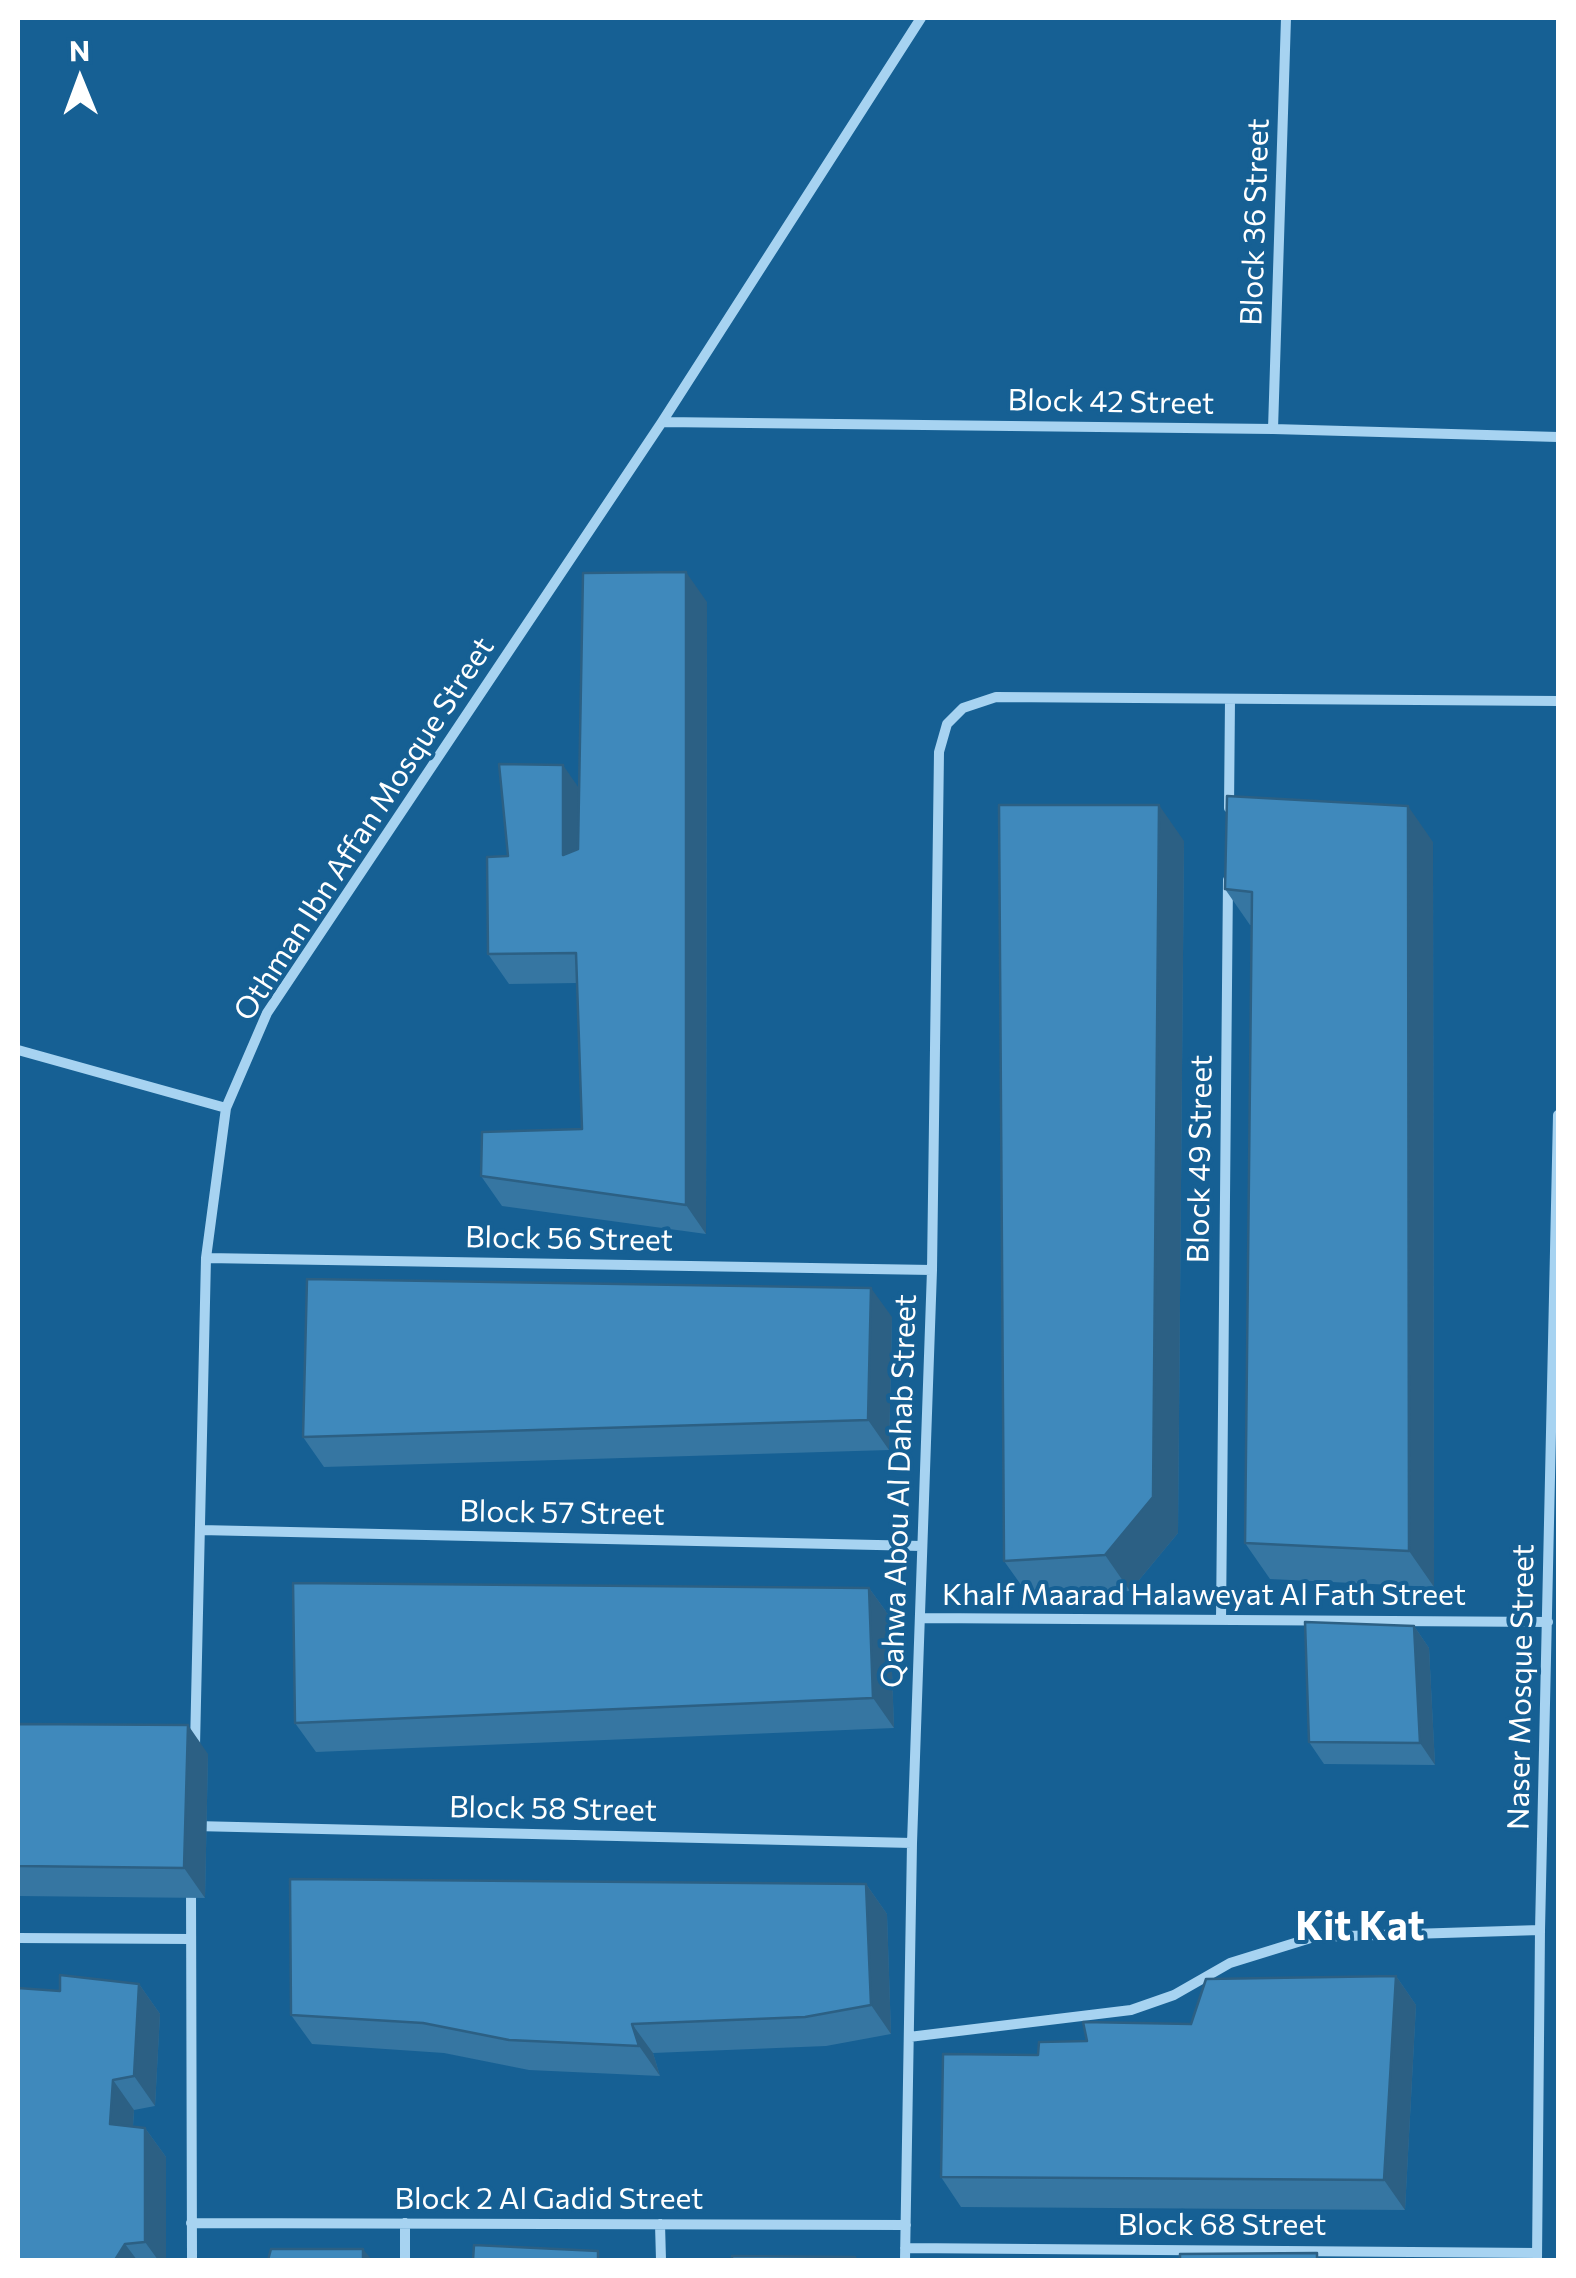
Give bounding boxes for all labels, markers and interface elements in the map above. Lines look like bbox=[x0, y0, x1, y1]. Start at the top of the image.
north arrow bbox=[30, 30, 130, 130]
text: N bbox=[69, 33, 90, 67]
street label: Block 36 Street bbox=[1233, 118, 1277, 326]
street label: Block 42 Street bbox=[1007, 382, 1215, 422]
street label: Othman Ibn Affan Mosque Street bbox=[226, 631, 502, 1027]
street label: Block 49 Street bbox=[1180, 1054, 1220, 1264]
street label: Block 56 Street bbox=[465, 1219, 673, 1259]
street label: Qahwa Abou Al Dahab Street bbox=[874, 1293, 924, 1689]
street label: Block 57 Street bbox=[459, 1493, 665, 1533]
street label: Naser Mosque Street bbox=[1501, 1544, 1541, 1830]
street label: Khalf Maarad Halaweyat Al Fath Street bbox=[942, 1577, 1466, 1613]
street label: Block 58 Street bbox=[449, 1789, 657, 1829]
district label: Kit Kat bbox=[1295, 1903, 1425, 1951]
street label: Block 2 Al Gadid Street bbox=[395, 2181, 703, 2217]
street label: Block 68 Street bbox=[1118, 2207, 1326, 2243]

